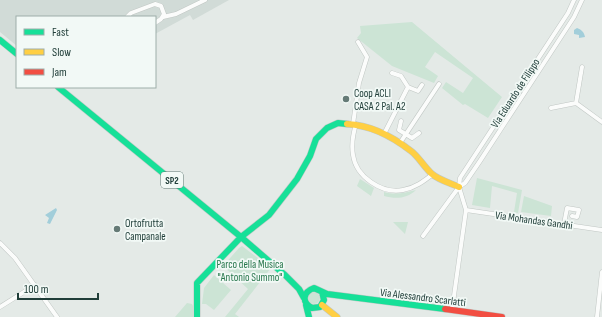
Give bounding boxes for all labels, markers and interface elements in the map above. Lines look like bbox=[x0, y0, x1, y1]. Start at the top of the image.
legend bbox=[16, 16, 156, 88]
text: Fast bbox=[52, 25, 69, 40]
text: Slow bbox=[52, 45, 71, 60]
street label: Via Eduardo de Filippo bbox=[488, 56, 543, 130]
text: Jam bbox=[51, 65, 67, 80]
place label: Coop ACLI CASA 2 Pal. A2 bbox=[354, 87, 406, 113]
marker: Coop ACLI CASA 2 Pal. A2 bbox=[341, 94, 351, 104]
road number: SP2 bbox=[161, 172, 183, 188]
street label: Via Mohandas Gandhi bbox=[494, 209, 573, 232]
place label: Ortofrutta Campanale bbox=[125, 217, 166, 243]
marker: Ortofrutta Campanale bbox=[112, 224, 122, 234]
park label: Parco della Musica "Antonio Summo" bbox=[216, 258, 284, 284]
scale bar bbox=[18, 275, 98, 301]
text: 100 m bbox=[24, 282, 49, 297]
street label: Via Alessandro Scarlatti bbox=[379, 286, 467, 309]

